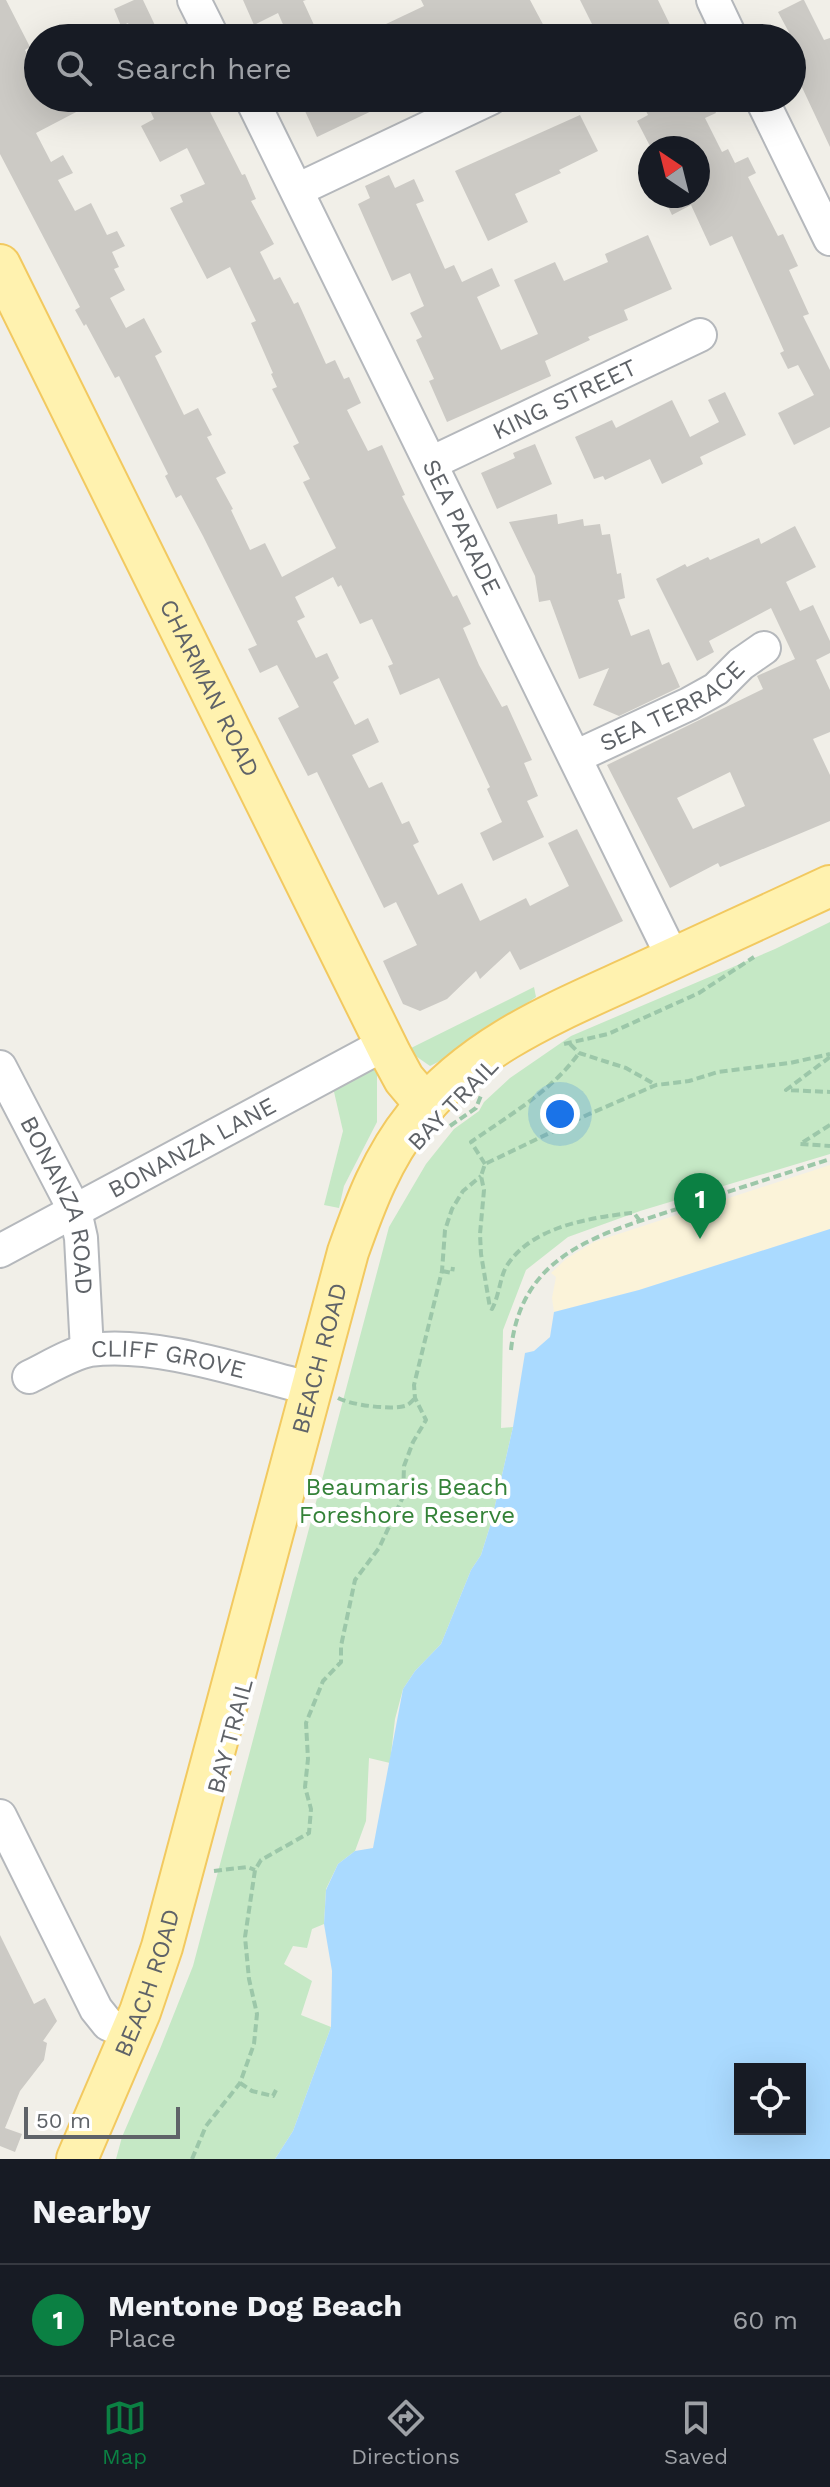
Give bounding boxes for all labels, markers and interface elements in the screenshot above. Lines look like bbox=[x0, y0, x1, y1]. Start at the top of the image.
search box bbox=[24, 24, 806, 112]
icon: search bbox=[52, 46, 96, 90]
text: Search here bbox=[116, 51, 292, 86]
north arrow bbox=[638, 136, 710, 208]
street label: KING STREET bbox=[488, 353, 641, 446]
street label: SEA PARADE bbox=[416, 455, 507, 600]
street label: CHARMAN ROAD bbox=[154, 595, 265, 781]
street label: SEA TERRACE bbox=[595, 655, 750, 757]
street label: BAY TRAIL bbox=[402, 1052, 504, 1156]
street label: BONANZA LANE bbox=[103, 1091, 281, 1204]
your location bbox=[540, 1094, 580, 1134]
street label: BONANZA ROAD bbox=[14, 1111, 98, 1295]
pin: 1 bbox=[674, 1173, 726, 1239]
street label: BEACH ROAD bbox=[286, 1280, 353, 1437]
street label: CLIFF GROVE bbox=[90, 1334, 249, 1384]
park label: Beaumaris Beach Foreshore Reserve bbox=[299, 1473, 515, 1529]
street label: BAY TRAIL bbox=[201, 1676, 259, 1796]
street label: BEACH ROAD bbox=[108, 1906, 186, 2061]
map controls bbox=[734, 2063, 806, 2135]
button: locate bbox=[734, 2063, 806, 2135]
scale bar bbox=[24, 2103, 180, 2139]
text: 50 m bbox=[36, 2108, 91, 2133]
text: Nearby bbox=[32, 2191, 151, 2231]
text: Mentone Dog Beach bbox=[108, 2288, 402, 2323]
text: 1 bbox=[52, 2305, 64, 2335]
text: 60 m bbox=[732, 2305, 798, 2335]
text: Place bbox=[108, 2323, 176, 2353]
tab: Map bbox=[102, 2396, 147, 2469]
tab: Directions bbox=[351, 2396, 460, 2469]
tab: Saved bbox=[664, 2396, 728, 2469]

